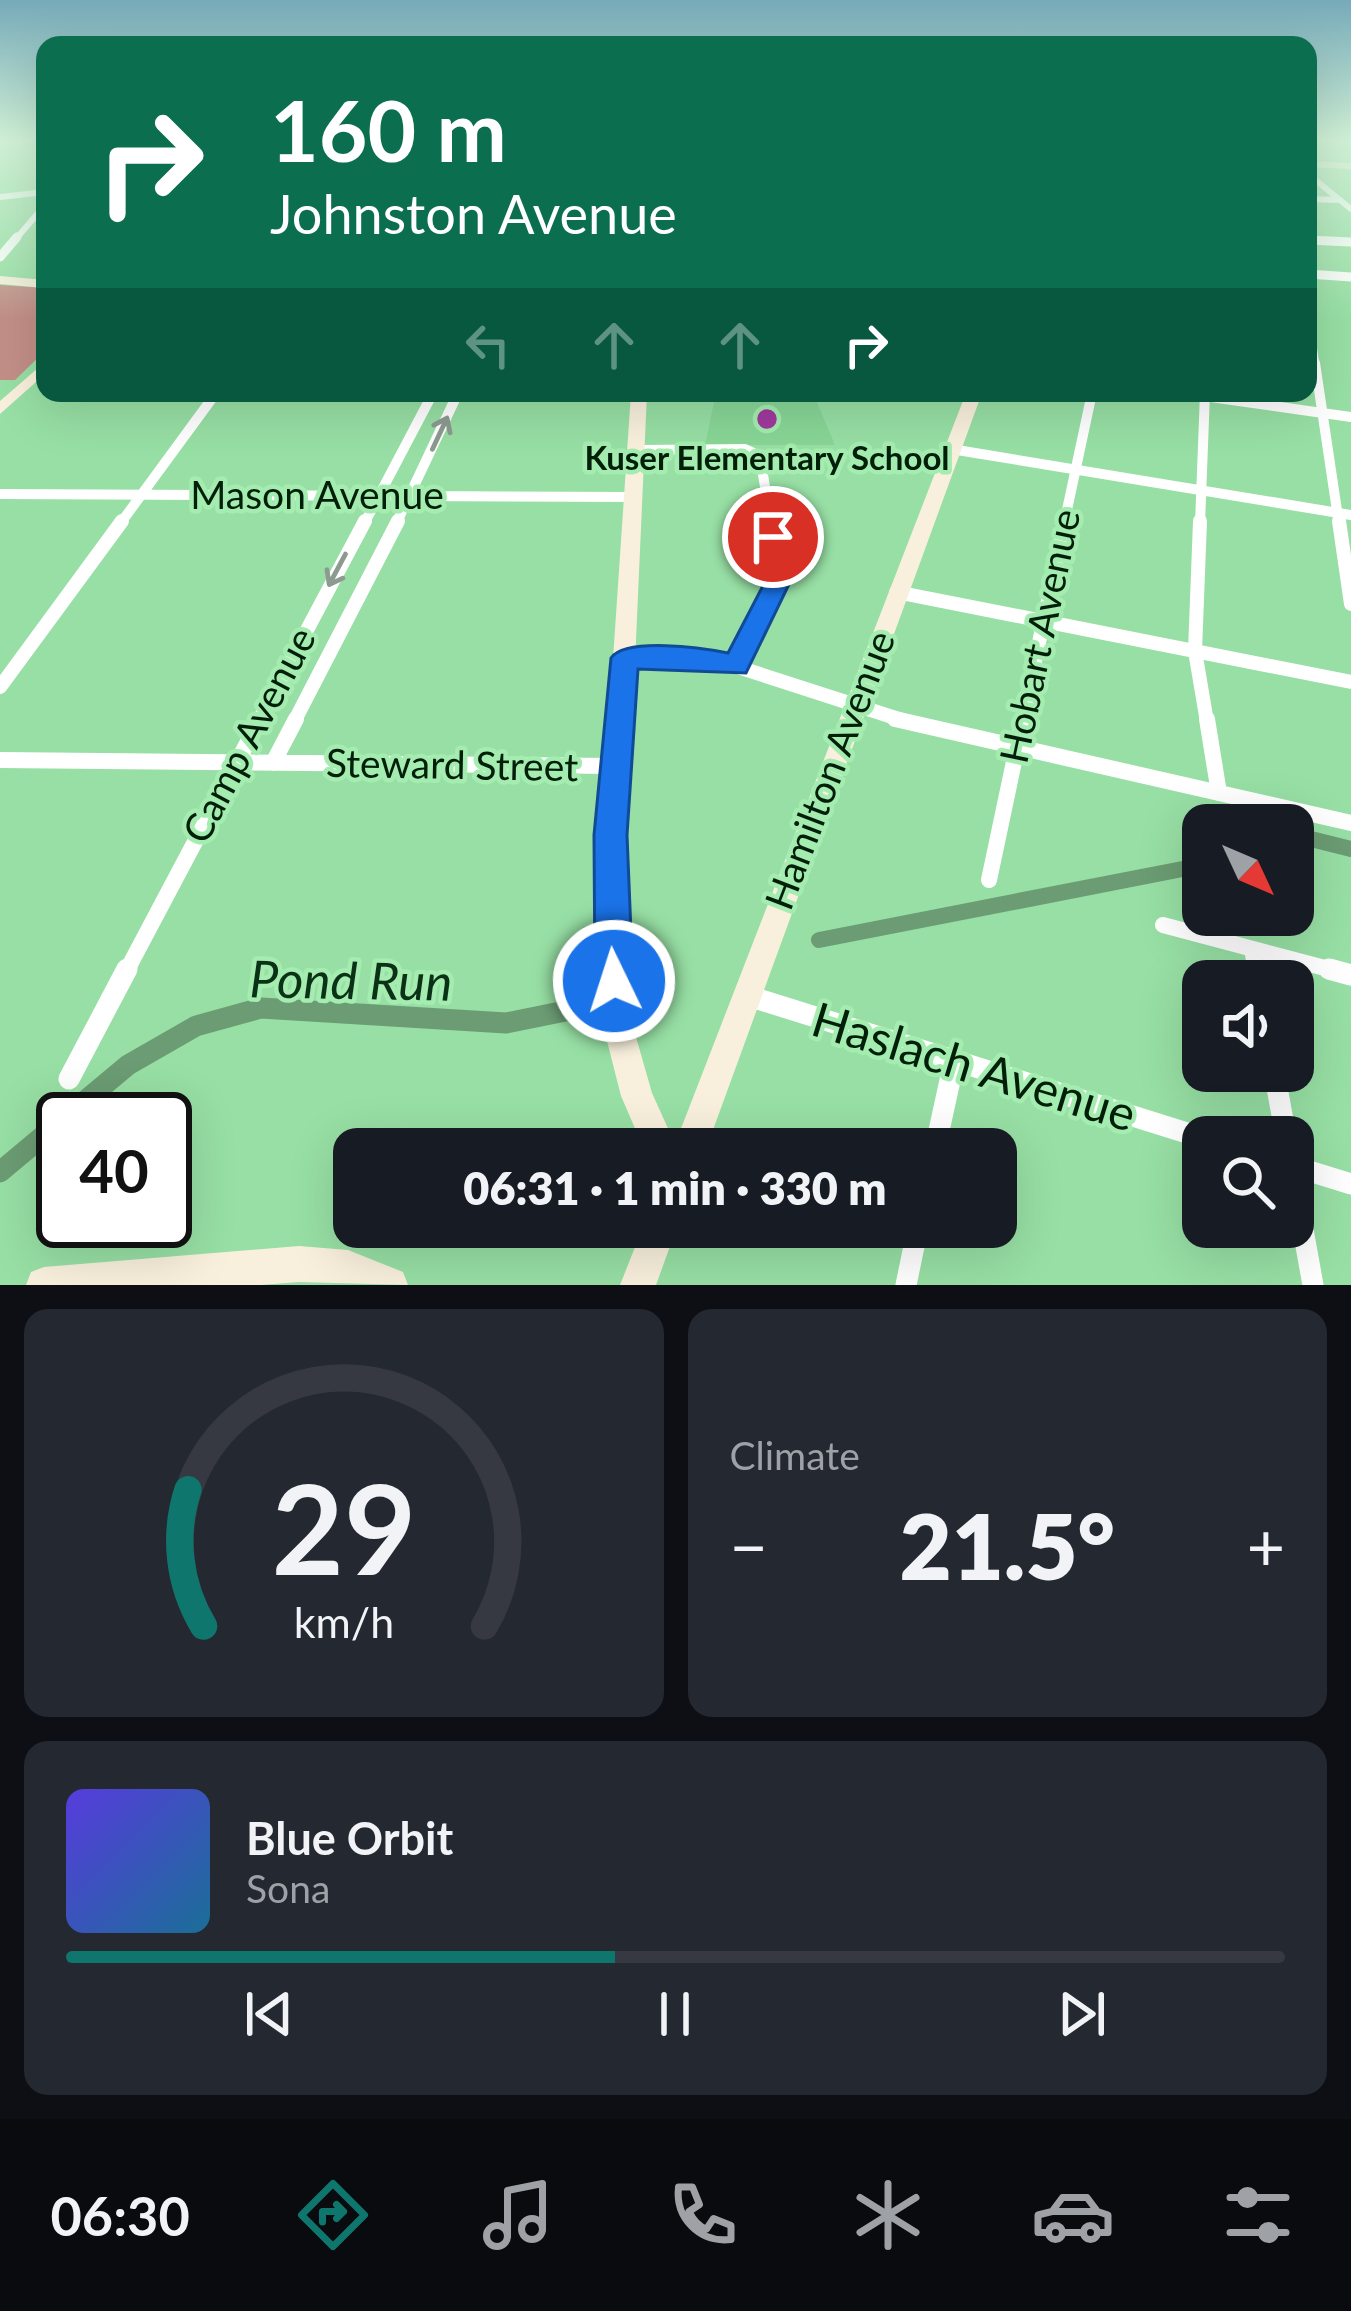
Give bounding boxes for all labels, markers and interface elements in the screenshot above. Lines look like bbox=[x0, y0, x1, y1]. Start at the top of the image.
text: 160 m bbox=[270, 79, 507, 180]
icon: right bbox=[72, 84, 228, 240]
text: Johnston Avenue bbox=[270, 181, 677, 246]
icon: left bbox=[455, 312, 521, 378]
icon: ahead bbox=[581, 312, 647, 378]
icon: ahead bbox=[707, 312, 773, 378]
icon: right bbox=[833, 312, 899, 378]
marker: Kuser Elementary School bbox=[754, 406, 780, 432]
one-way arrow bbox=[430, 416, 452, 452]
place label: Kuser Elementary School bbox=[584, 437, 950, 477]
street label: Mason Avenue bbox=[190, 471, 444, 517]
pin bbox=[722, 486, 824, 588]
icon: arrive bbox=[740, 504, 806, 570]
street label: Hobart Avenue bbox=[990, 505, 1088, 767]
one-way arrow bbox=[325, 551, 348, 586]
street label: Camp Avenue bbox=[172, 619, 324, 850]
street label: Hamilton Avenue bbox=[755, 624, 903, 915]
street label: Steward Street bbox=[325, 739, 579, 789]
north arrow bbox=[1182, 804, 1314, 936]
map controls bbox=[1182, 804, 1314, 1248]
position arrow bbox=[551, 918, 677, 1044]
water label: Pond Run bbox=[249, 947, 453, 1012]
button: sound bbox=[1182, 960, 1314, 1092]
street label: Haslach Avenue bbox=[806, 989, 1143, 1142]
speed limit sign: 40 bbox=[36, 1092, 192, 1248]
button: search bbox=[1182, 1116, 1314, 1248]
text: 06:31 · 1 min · 330 m bbox=[463, 1161, 887, 1215]
text: Climate bbox=[730, 1432, 860, 1478]
text: 29 bbox=[271, 1452, 416, 1602]
text: 21.5° bbox=[899, 1491, 1115, 1599]
text: − bbox=[730, 1506, 768, 1585]
text: + bbox=[1247, 1506, 1285, 1585]
text: km/h bbox=[294, 1596, 394, 1647]
text: Blue Orbit bbox=[246, 1811, 453, 1865]
text: Sona bbox=[246, 1865, 330, 1911]
icon: previous bbox=[236, 1981, 302, 2047]
icon: pause bbox=[642, 1981, 708, 2047]
icon: next bbox=[1049, 1981, 1115, 2047]
icon: directions bbox=[291, 2173, 375, 2257]
icon: music bbox=[476, 2173, 560, 2257]
icon: phone bbox=[661, 2173, 745, 2257]
icon: climate bbox=[846, 2173, 930, 2257]
icon: car bbox=[1031, 2173, 1115, 2257]
icon: filters bbox=[1216, 2173, 1300, 2257]
text: 06:30 bbox=[51, 2183, 190, 2248]

